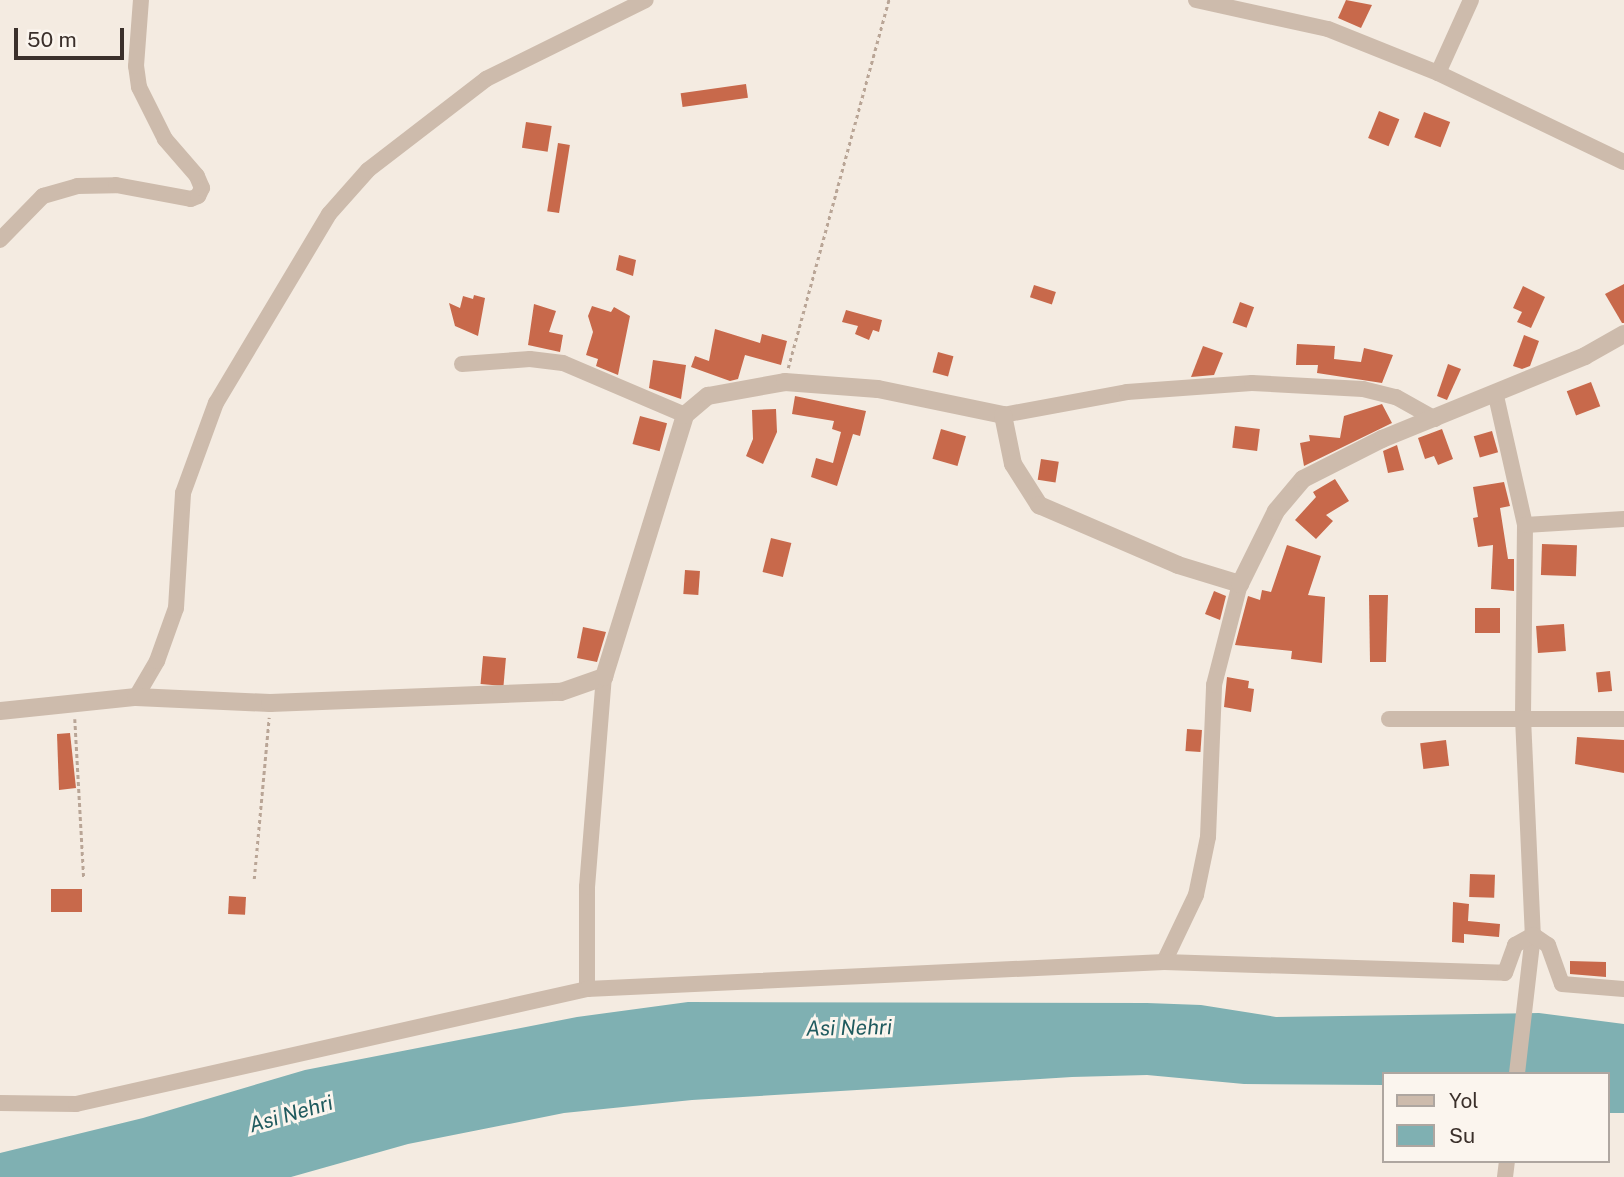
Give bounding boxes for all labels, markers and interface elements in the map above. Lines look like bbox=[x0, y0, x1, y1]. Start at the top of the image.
scale bar bbox=[18, 14, 128, 58]
text: 50 m bbox=[27, 27, 77, 52]
water label: Asi Nehri bbox=[806, 1015, 892, 1041]
legend bbox=[1382, 1072, 1610, 1163]
text: Yol bbox=[1449, 1088, 1479, 1113]
water label: Asi Nehri bbox=[246, 1090, 336, 1138]
text: Su bbox=[1449, 1123, 1475, 1148]

